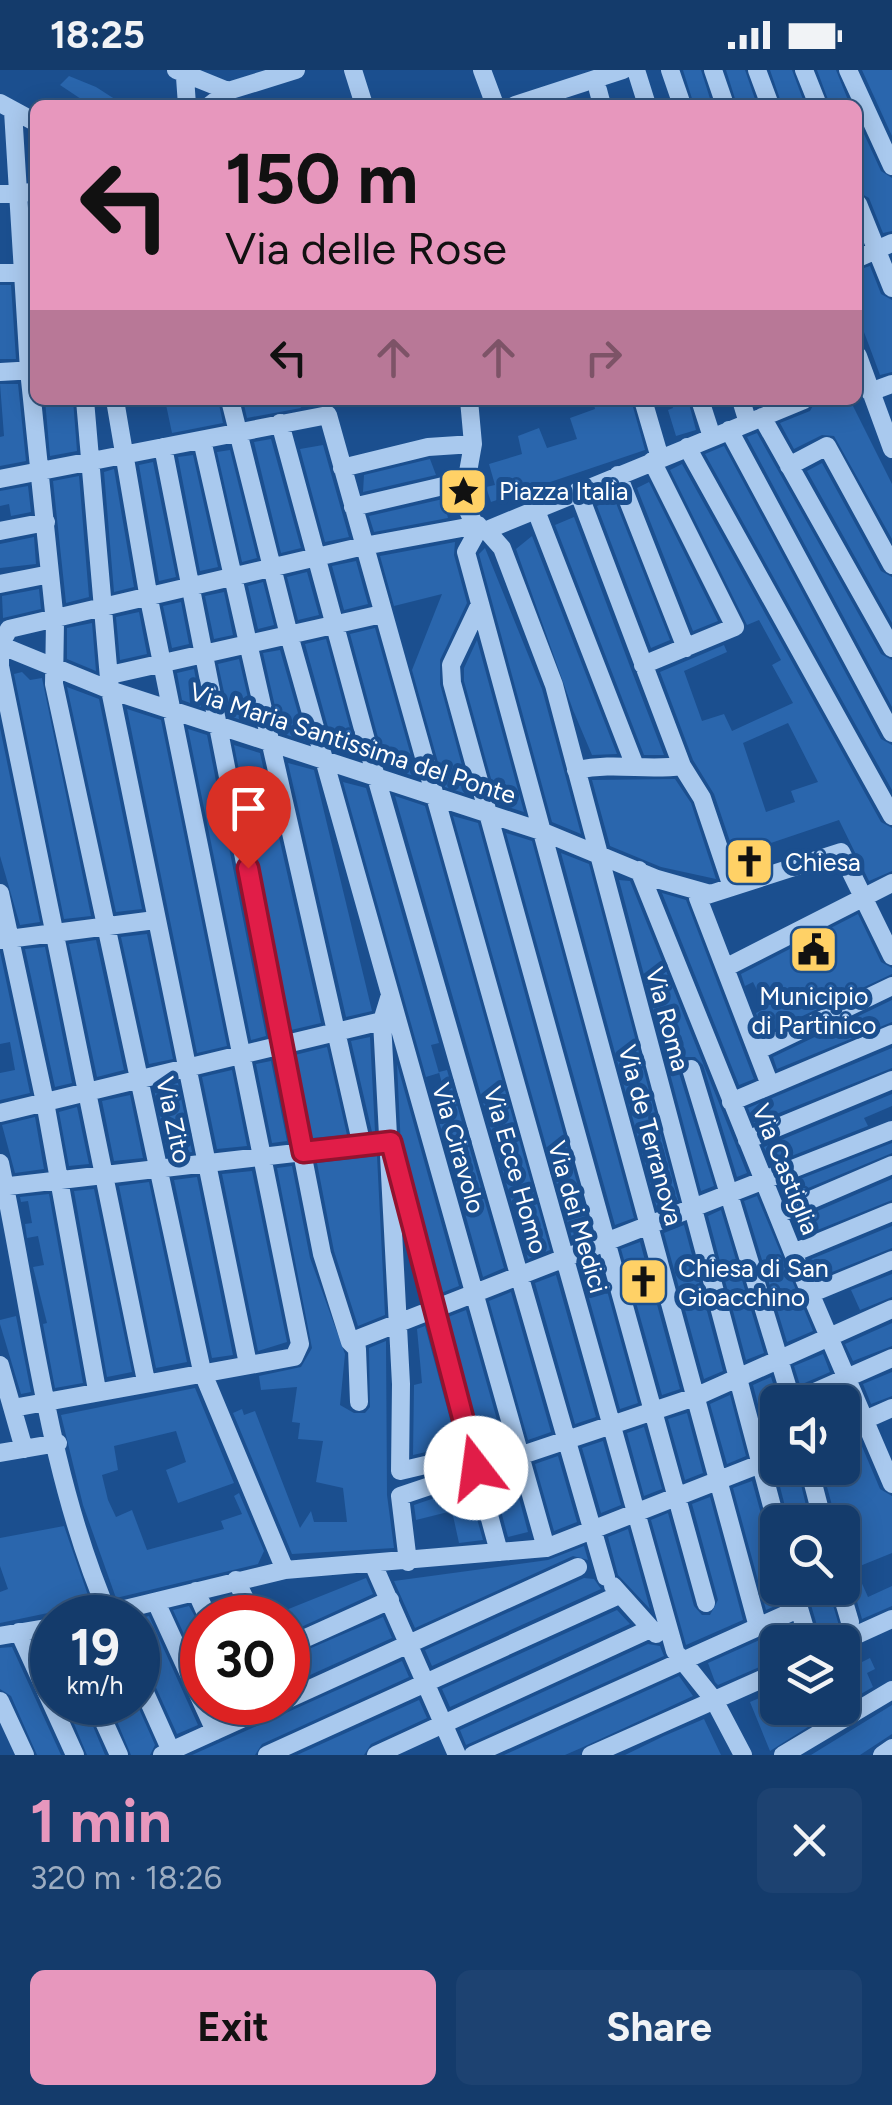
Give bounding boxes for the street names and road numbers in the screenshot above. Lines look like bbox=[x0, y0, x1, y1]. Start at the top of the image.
street label: Via Maria Santissima del Ponte bbox=[186, 676, 520, 810]
street label: Via Roma bbox=[640, 964, 696, 1074]
street label: Via de Terranova bbox=[612, 1041, 690, 1229]
street label: Via Zito bbox=[150, 1074, 198, 1166]
street label: Via Ciravolo bbox=[426, 1079, 492, 1217]
street label: Via Ecce Homo bbox=[478, 1083, 554, 1257]
street label: Via Castiglia bbox=[746, 1099, 826, 1239]
street label: Via dei Medici bbox=[542, 1137, 614, 1297]

